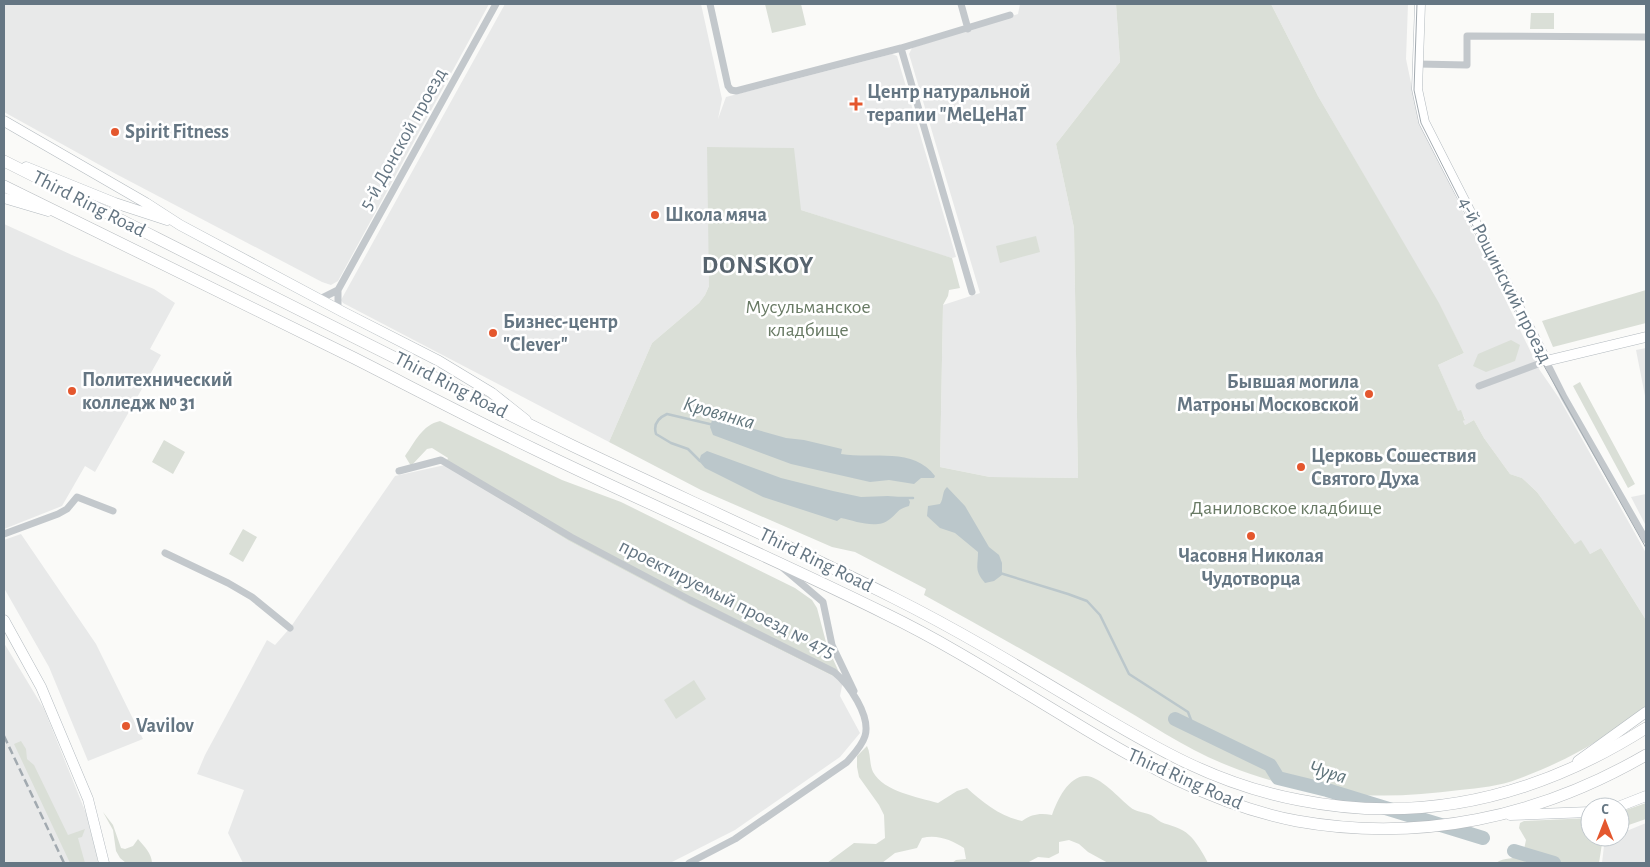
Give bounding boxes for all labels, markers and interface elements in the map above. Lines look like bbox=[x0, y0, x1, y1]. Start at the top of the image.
street label: 5-й Донской проезд bbox=[356, 65, 450, 213]
place label: Центр натуральной терапии "МеЦеНаТ bbox=[866, 82, 1031, 125]
marker: Центр натуральной терапии "МеЦеНаТ bbox=[849, 97, 863, 111]
place label: Spirit Fitness bbox=[125, 122, 229, 142]
marker: Spirit Fitness bbox=[109, 126, 121, 138]
street label: Third Ring Road bbox=[29, 167, 149, 241]
street label: 4-й Рощинский проезд bbox=[1454, 194, 1556, 366]
place label: Школа мяча bbox=[665, 205, 768, 225]
marker: Школа мяча bbox=[649, 209, 661, 221]
district label: DONSKOY bbox=[702, 253, 814, 278]
park label: Мусульманское кладбище bbox=[745, 297, 871, 340]
place label: Бизнес-центр "Clever" bbox=[503, 312, 618, 355]
marker: Бизнес-центр "Clever" bbox=[487, 327, 499, 339]
street label: Third Ring Road bbox=[391, 348, 511, 422]
place label: Политехнический колледж № 31 bbox=[82, 370, 233, 413]
place label: Бывшая могила Матроны Московской bbox=[1177, 372, 1360, 415]
marker: Политехнический колледж № 31 bbox=[66, 385, 78, 397]
marker: Бывшая могила Матроны Московской bbox=[1363, 388, 1375, 400]
water label: Кровянка bbox=[681, 393, 757, 434]
place label: Церковь Сошествия Святого Духа bbox=[1311, 446, 1477, 489]
marker: Церковь Сошествия Святого Духа bbox=[1295, 461, 1307, 473]
park label: Даниловское кладбище bbox=[1190, 498, 1382, 518]
street label: Third Ring Road bbox=[756, 524, 876, 596]
marker: Часовня Николая Чудотворца bbox=[1245, 530, 1257, 542]
street label: проектируемый проезд № 475 bbox=[616, 536, 838, 662]
place label: Часовня Николая Чудотворца bbox=[1178, 546, 1324, 589]
place label: Vavilov bbox=[136, 716, 194, 736]
marker: Vavilov bbox=[120, 720, 132, 732]
street label: Third Ring Road bbox=[1124, 745, 1246, 813]
water label: Чура bbox=[1307, 757, 1349, 788]
north arrow bbox=[1580, 797, 1630, 847]
text: С bbox=[1601, 803, 1609, 817]

